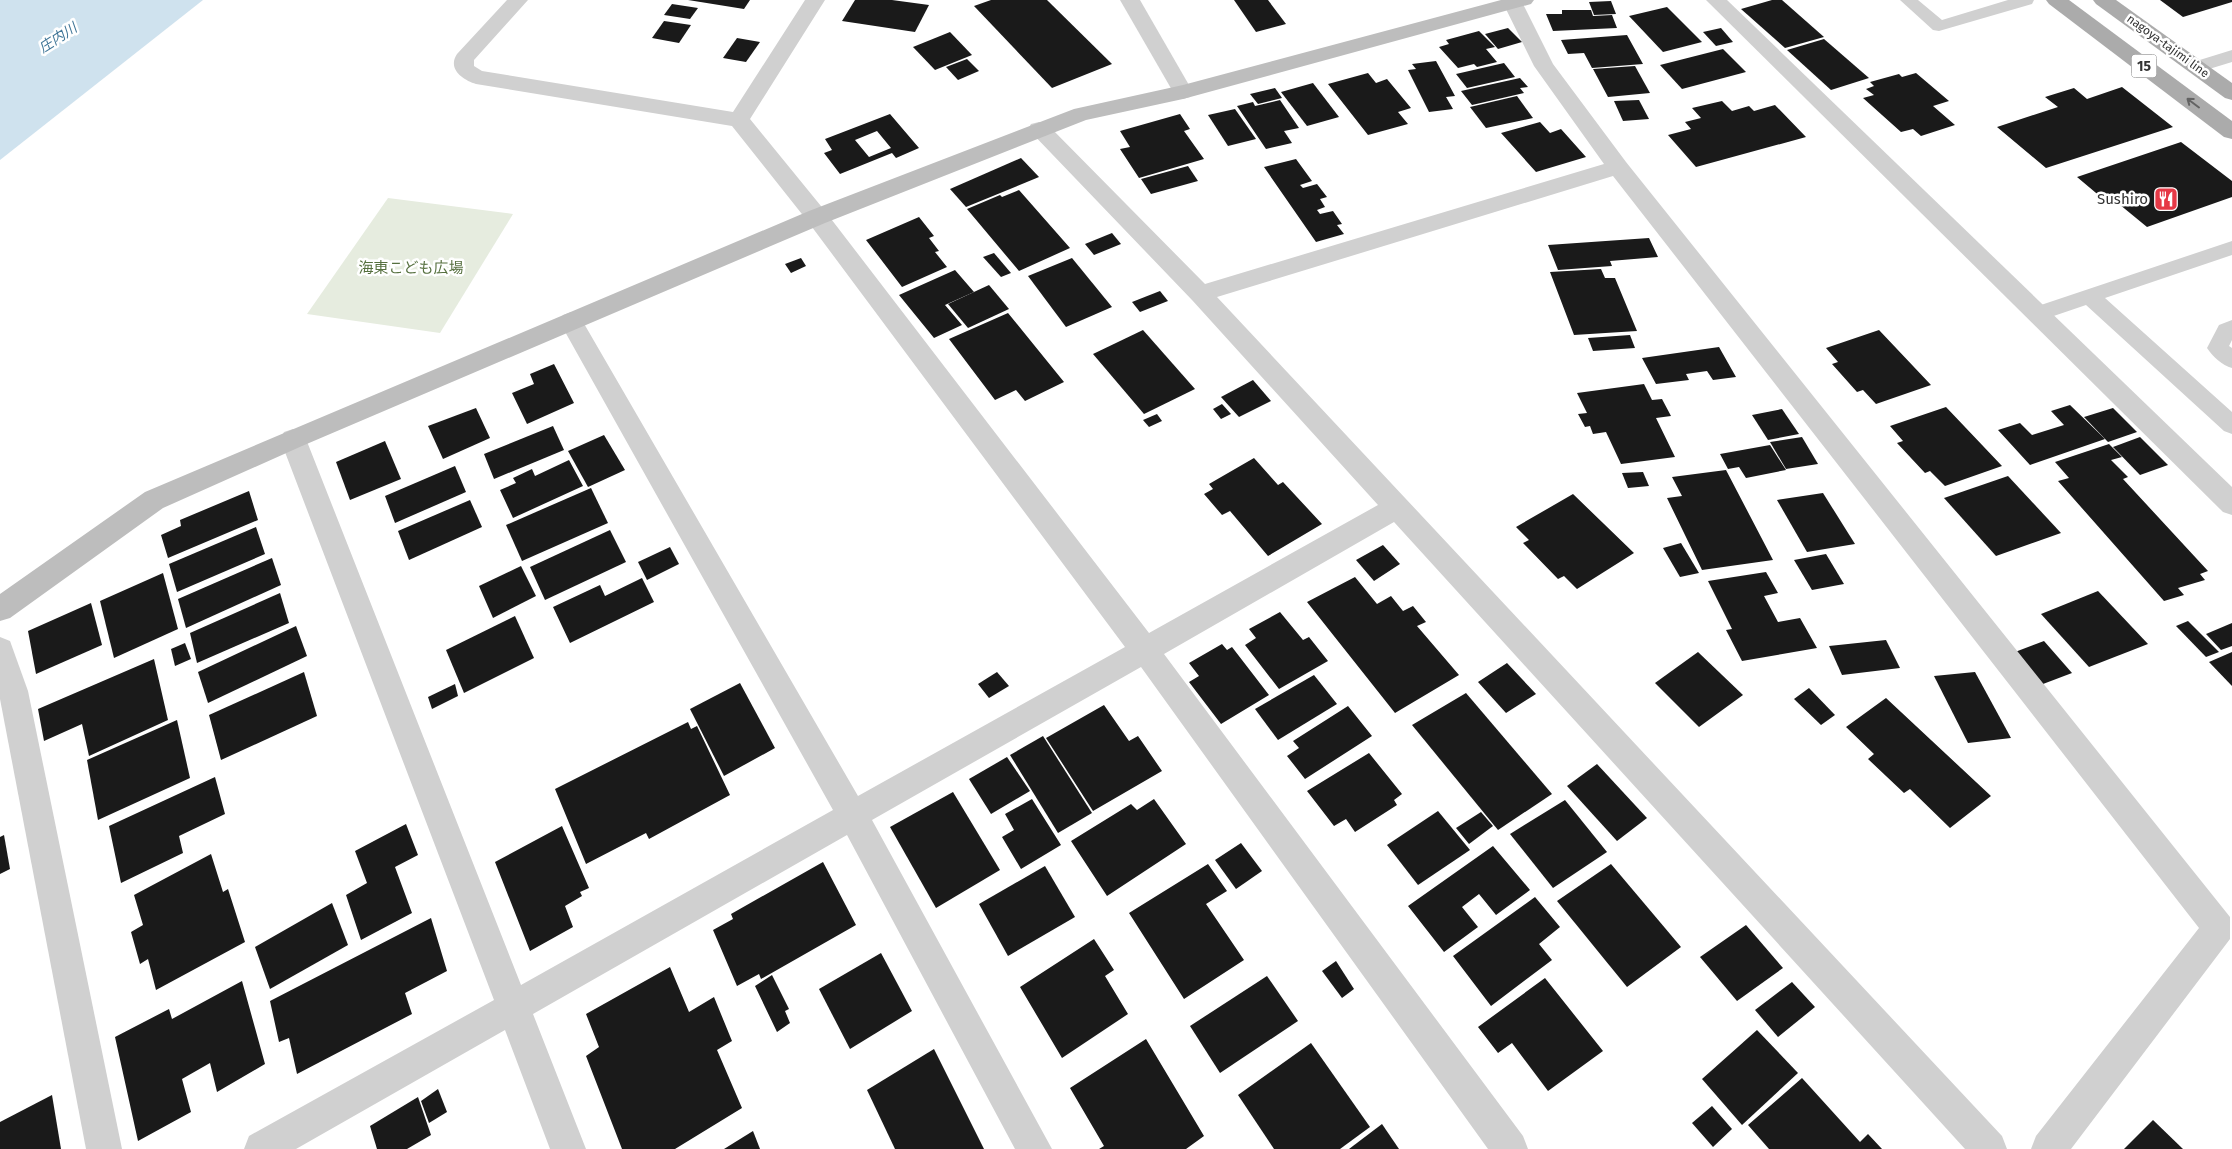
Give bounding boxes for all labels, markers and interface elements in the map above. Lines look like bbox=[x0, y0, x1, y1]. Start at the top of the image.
street label: nagoya-tajimi line bbox=[2124, 12, 2212, 80]
water label: 庄内川 bbox=[36, 18, 82, 57]
road number: 15 bbox=[2132, 54, 2156, 78]
one-way arrow bbox=[2186, 98, 2200, 108]
restaurant icon: Sushiro bbox=[2153, 186, 2179, 212]
place label: Sushiro bbox=[2097, 190, 2148, 208]
park label: 海東こども広場 bbox=[358, 259, 464, 277]

